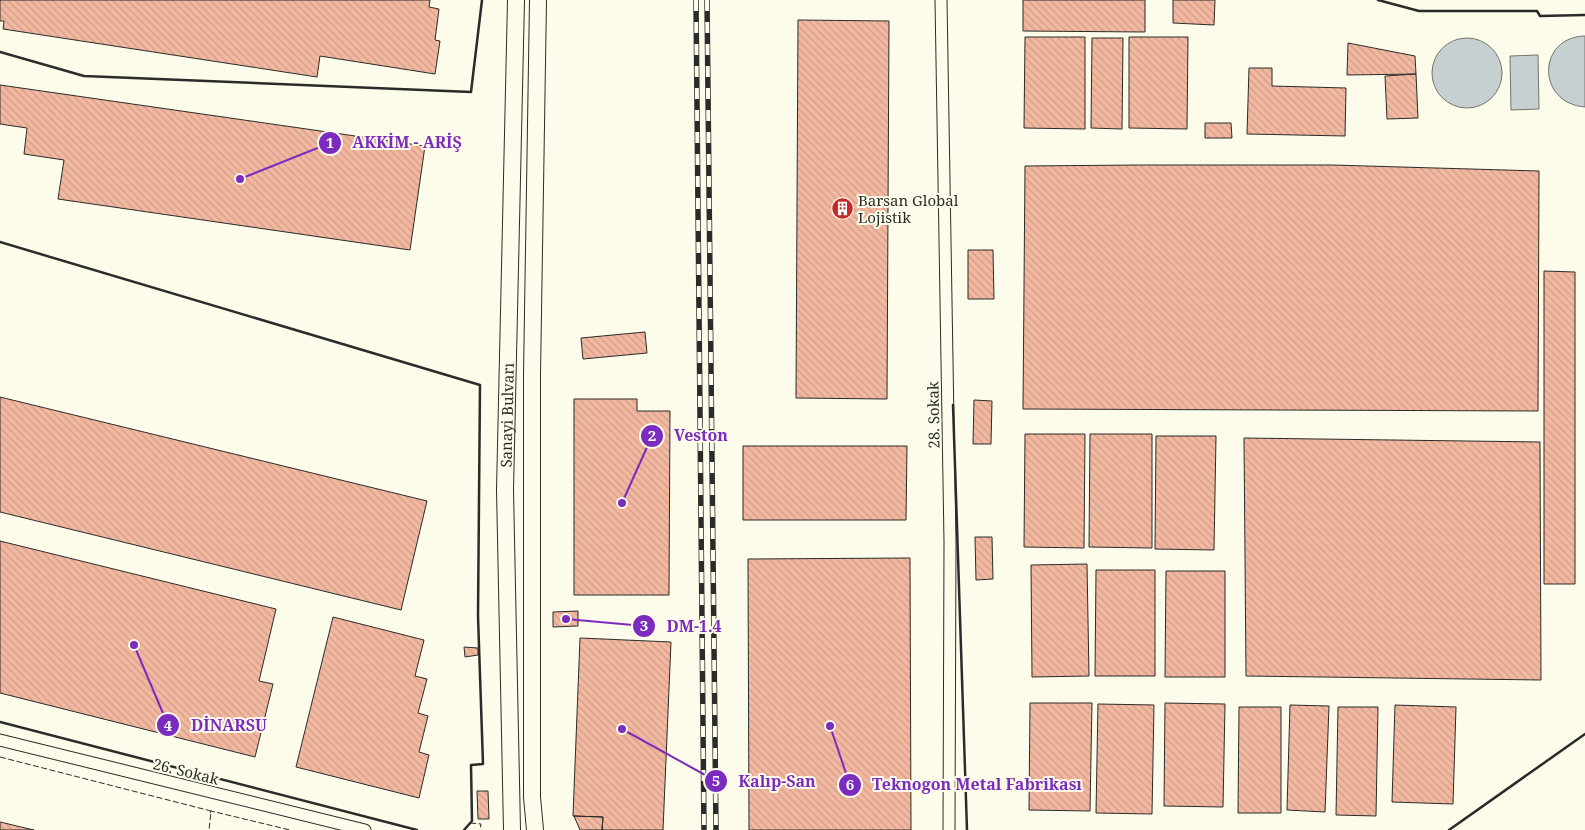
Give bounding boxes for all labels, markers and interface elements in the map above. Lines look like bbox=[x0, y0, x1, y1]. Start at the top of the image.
callout: AKKİM - ARİŞ bbox=[317, 127, 472, 158]
text: AKKİM - ARİŞ bbox=[352, 131, 462, 153]
text: 1 bbox=[326, 132, 334, 152]
place label: Barsan Global Lojistik bbox=[858, 190, 959, 227]
building icon: Barsan Global Lojistik bbox=[830, 197, 854, 221]
street label: Sanayi Bulvarı bbox=[496, 362, 518, 468]
street label: 28. Sokak bbox=[922, 381, 944, 449]
callout: Veston bbox=[639, 420, 738, 451]
text: Veston bbox=[674, 424, 728, 446]
text: 2 bbox=[648, 425, 656, 445]
callout: DM-1.4 bbox=[631, 611, 731, 642]
text: 3 bbox=[640, 615, 648, 635]
text: DM-1.4 bbox=[666, 615, 722, 637]
callout: DİNARSU bbox=[156, 710, 277, 741]
text: DİNARSU bbox=[191, 714, 267, 736]
text: 4 bbox=[164, 715, 173, 735]
street label: 26. Sokak bbox=[151, 753, 221, 789]
callout: Kalıp-San bbox=[703, 765, 826, 796]
callout: Teknogon Metal Fabrikası bbox=[837, 769, 1092, 800]
text: 5 bbox=[712, 770, 720, 790]
text: Kalıp-San bbox=[738, 770, 816, 792]
text: Teknogon Metal Fabrikası bbox=[872, 773, 1082, 795]
text: 6 bbox=[846, 774, 854, 794]

